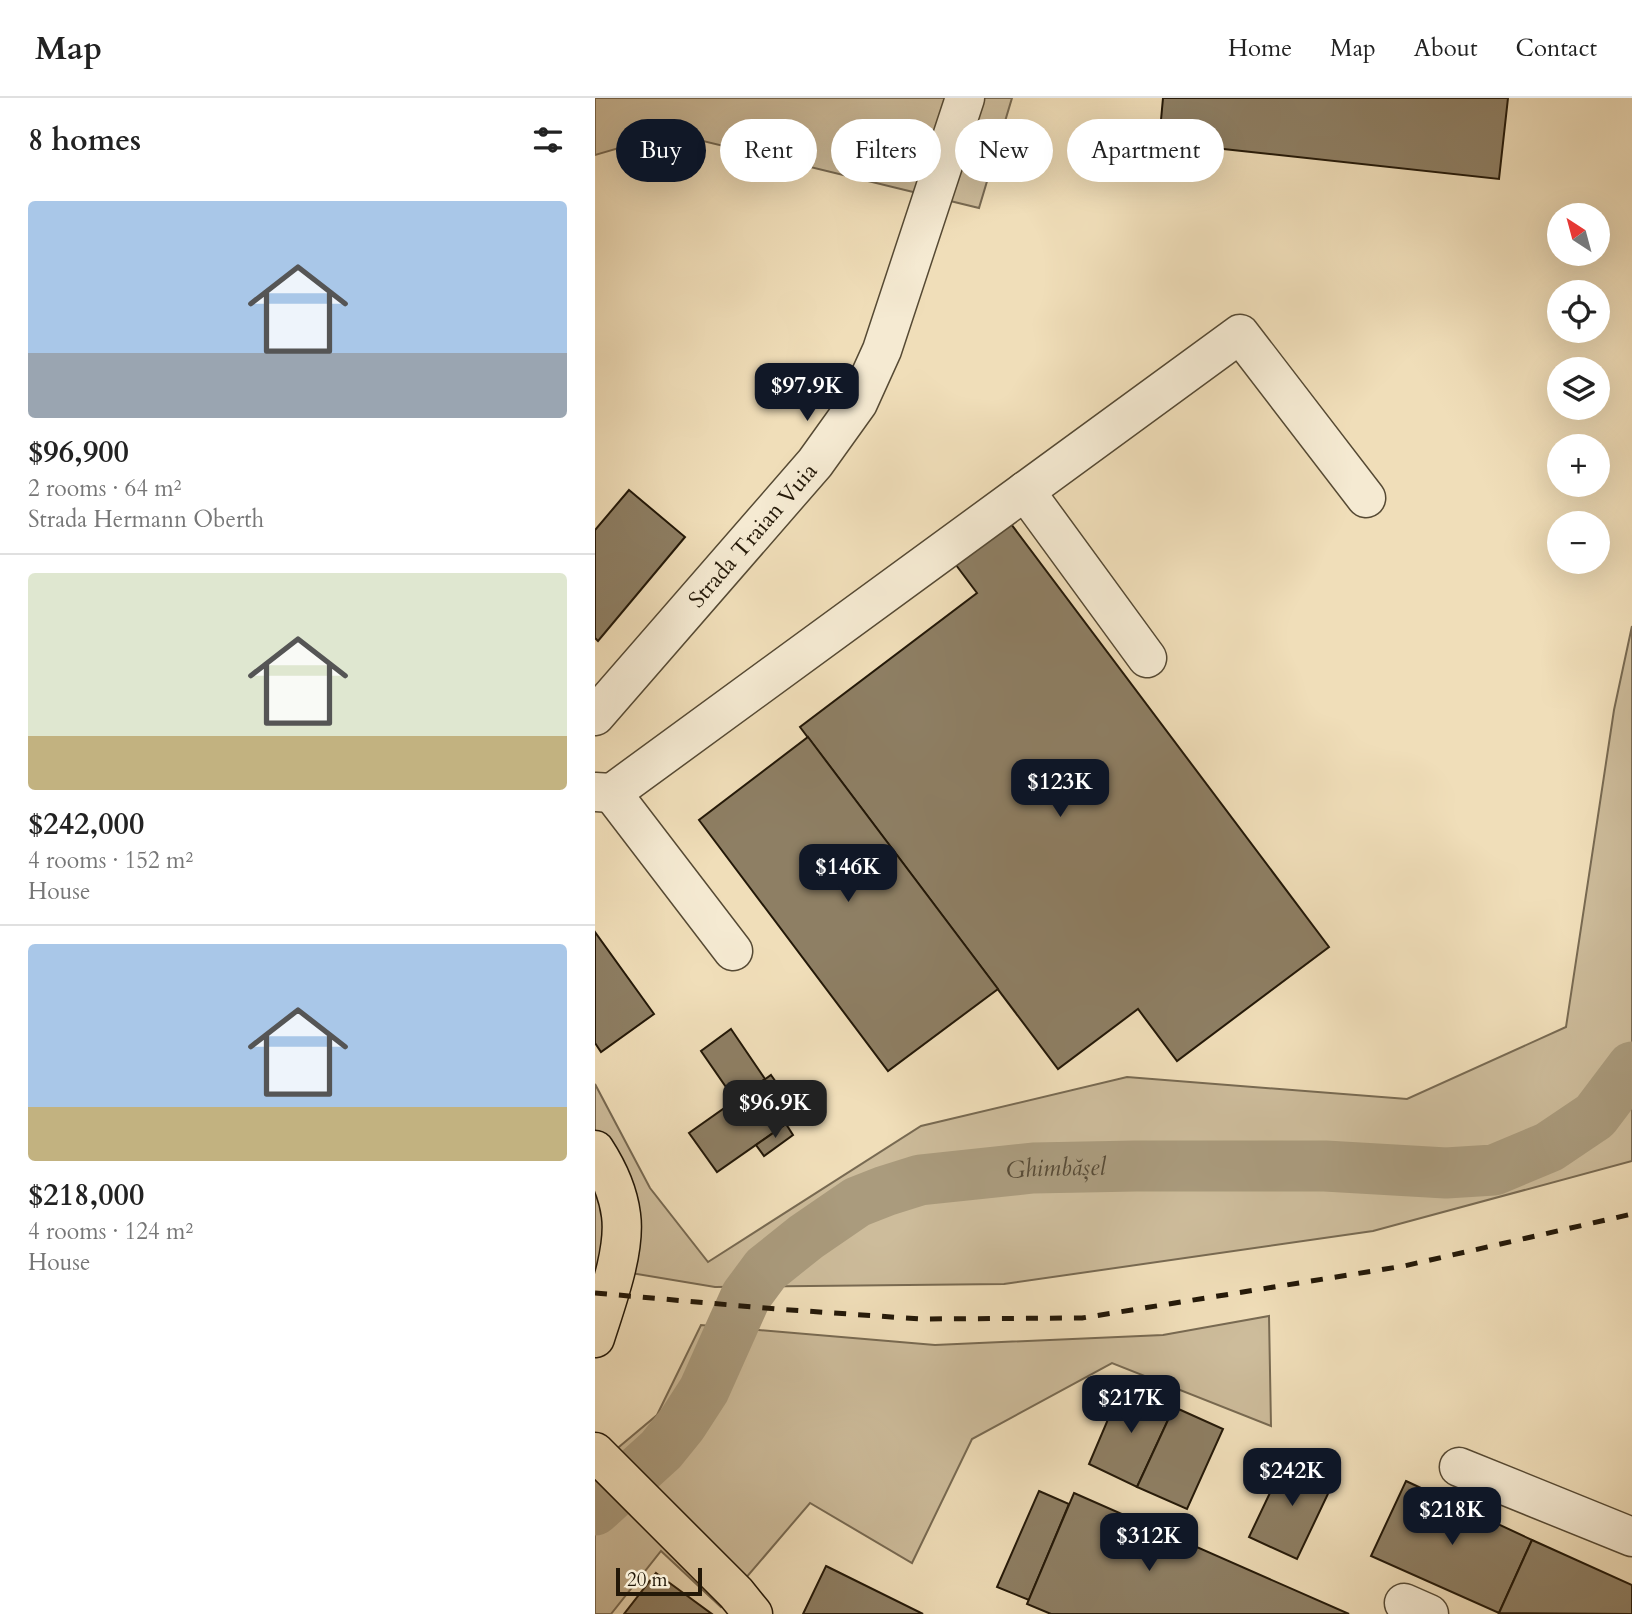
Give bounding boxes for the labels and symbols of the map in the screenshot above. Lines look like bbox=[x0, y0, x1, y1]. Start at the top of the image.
north arrow bbox=[1547, 203, 1610, 266]
pin: $97.9K bbox=[750, 364, 864, 423]
street label: Strada Traian Vuia bbox=[681, 456, 824, 614]
pin: $123K bbox=[1011, 760, 1109, 819]
pin: $146K bbox=[799, 844, 897, 904]
pin: $96.9K bbox=[718, 1080, 832, 1140]
water label: Ghimbășel bbox=[1004, 1151, 1108, 1188]
pin: $217K bbox=[1082, 1376, 1180, 1435]
pin: $242K bbox=[1243, 1448, 1341, 1508]
pin: $218K bbox=[1403, 1488, 1501, 1547]
pin: $312K bbox=[1100, 1514, 1198, 1573]
scale bar bbox=[616, 1565, 702, 1597]

